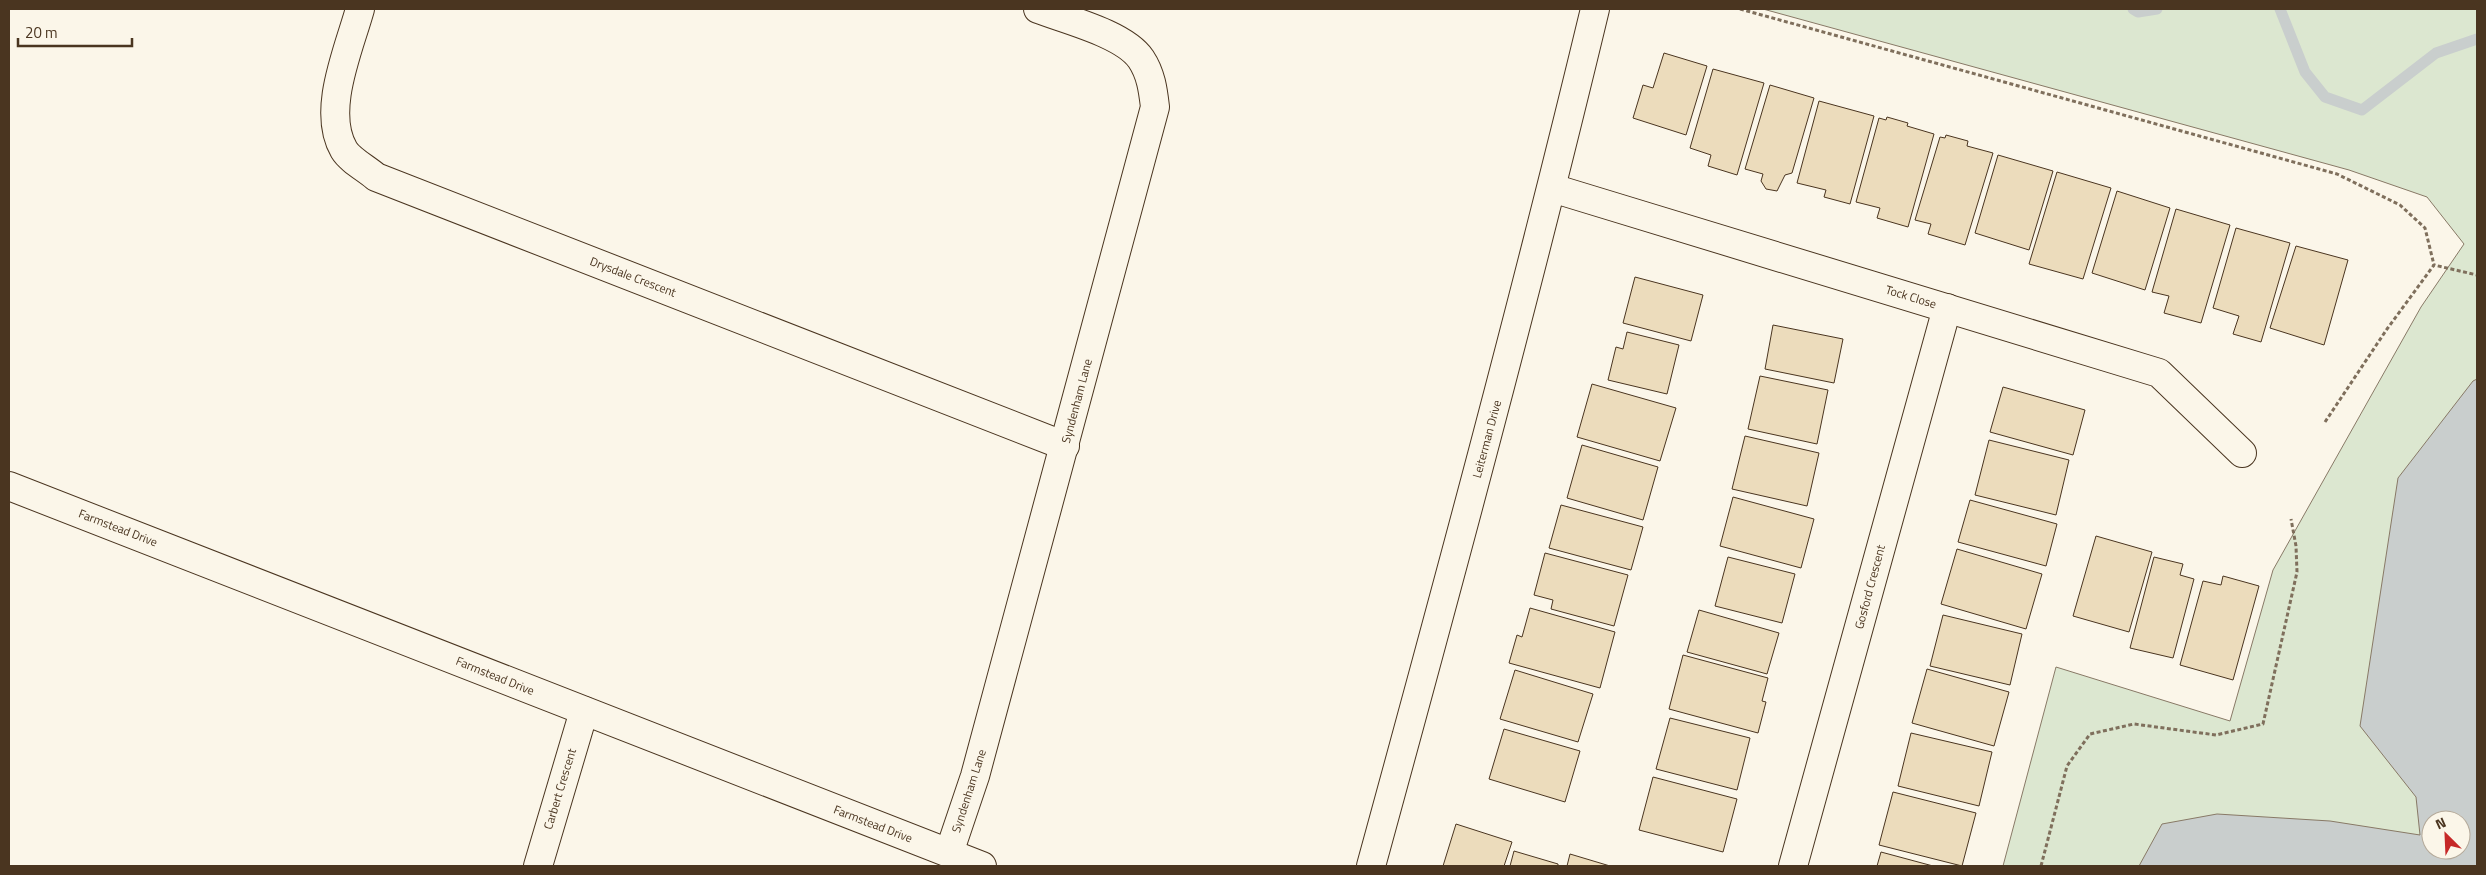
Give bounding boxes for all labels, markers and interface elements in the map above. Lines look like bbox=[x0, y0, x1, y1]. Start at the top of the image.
scale bar bbox=[18, 15, 131, 47]
text: 20 m bbox=[25, 21, 58, 44]
street label: Drysdale Crescent bbox=[587, 251, 680, 302]
street label: Tock Close bbox=[1883, 280, 1939, 313]
street label: Syndenham Lane bbox=[1056, 356, 1097, 445]
street label: Leiterman Drive bbox=[1467, 398, 1506, 480]
street label: Farmstead Drive bbox=[76, 504, 160, 551]
street label: Gosford Crescent bbox=[1849, 542, 1890, 631]
street label: Farmstead Drive bbox=[453, 651, 537, 700]
street label: Carbert Crescent bbox=[538, 745, 581, 832]
street label: Syndenham Lane bbox=[946, 747, 991, 835]
street label: Farmstead Drive bbox=[831, 800, 915, 847]
north arrow bbox=[2421, 810, 2471, 860]
text: N bbox=[2432, 811, 2449, 834]

